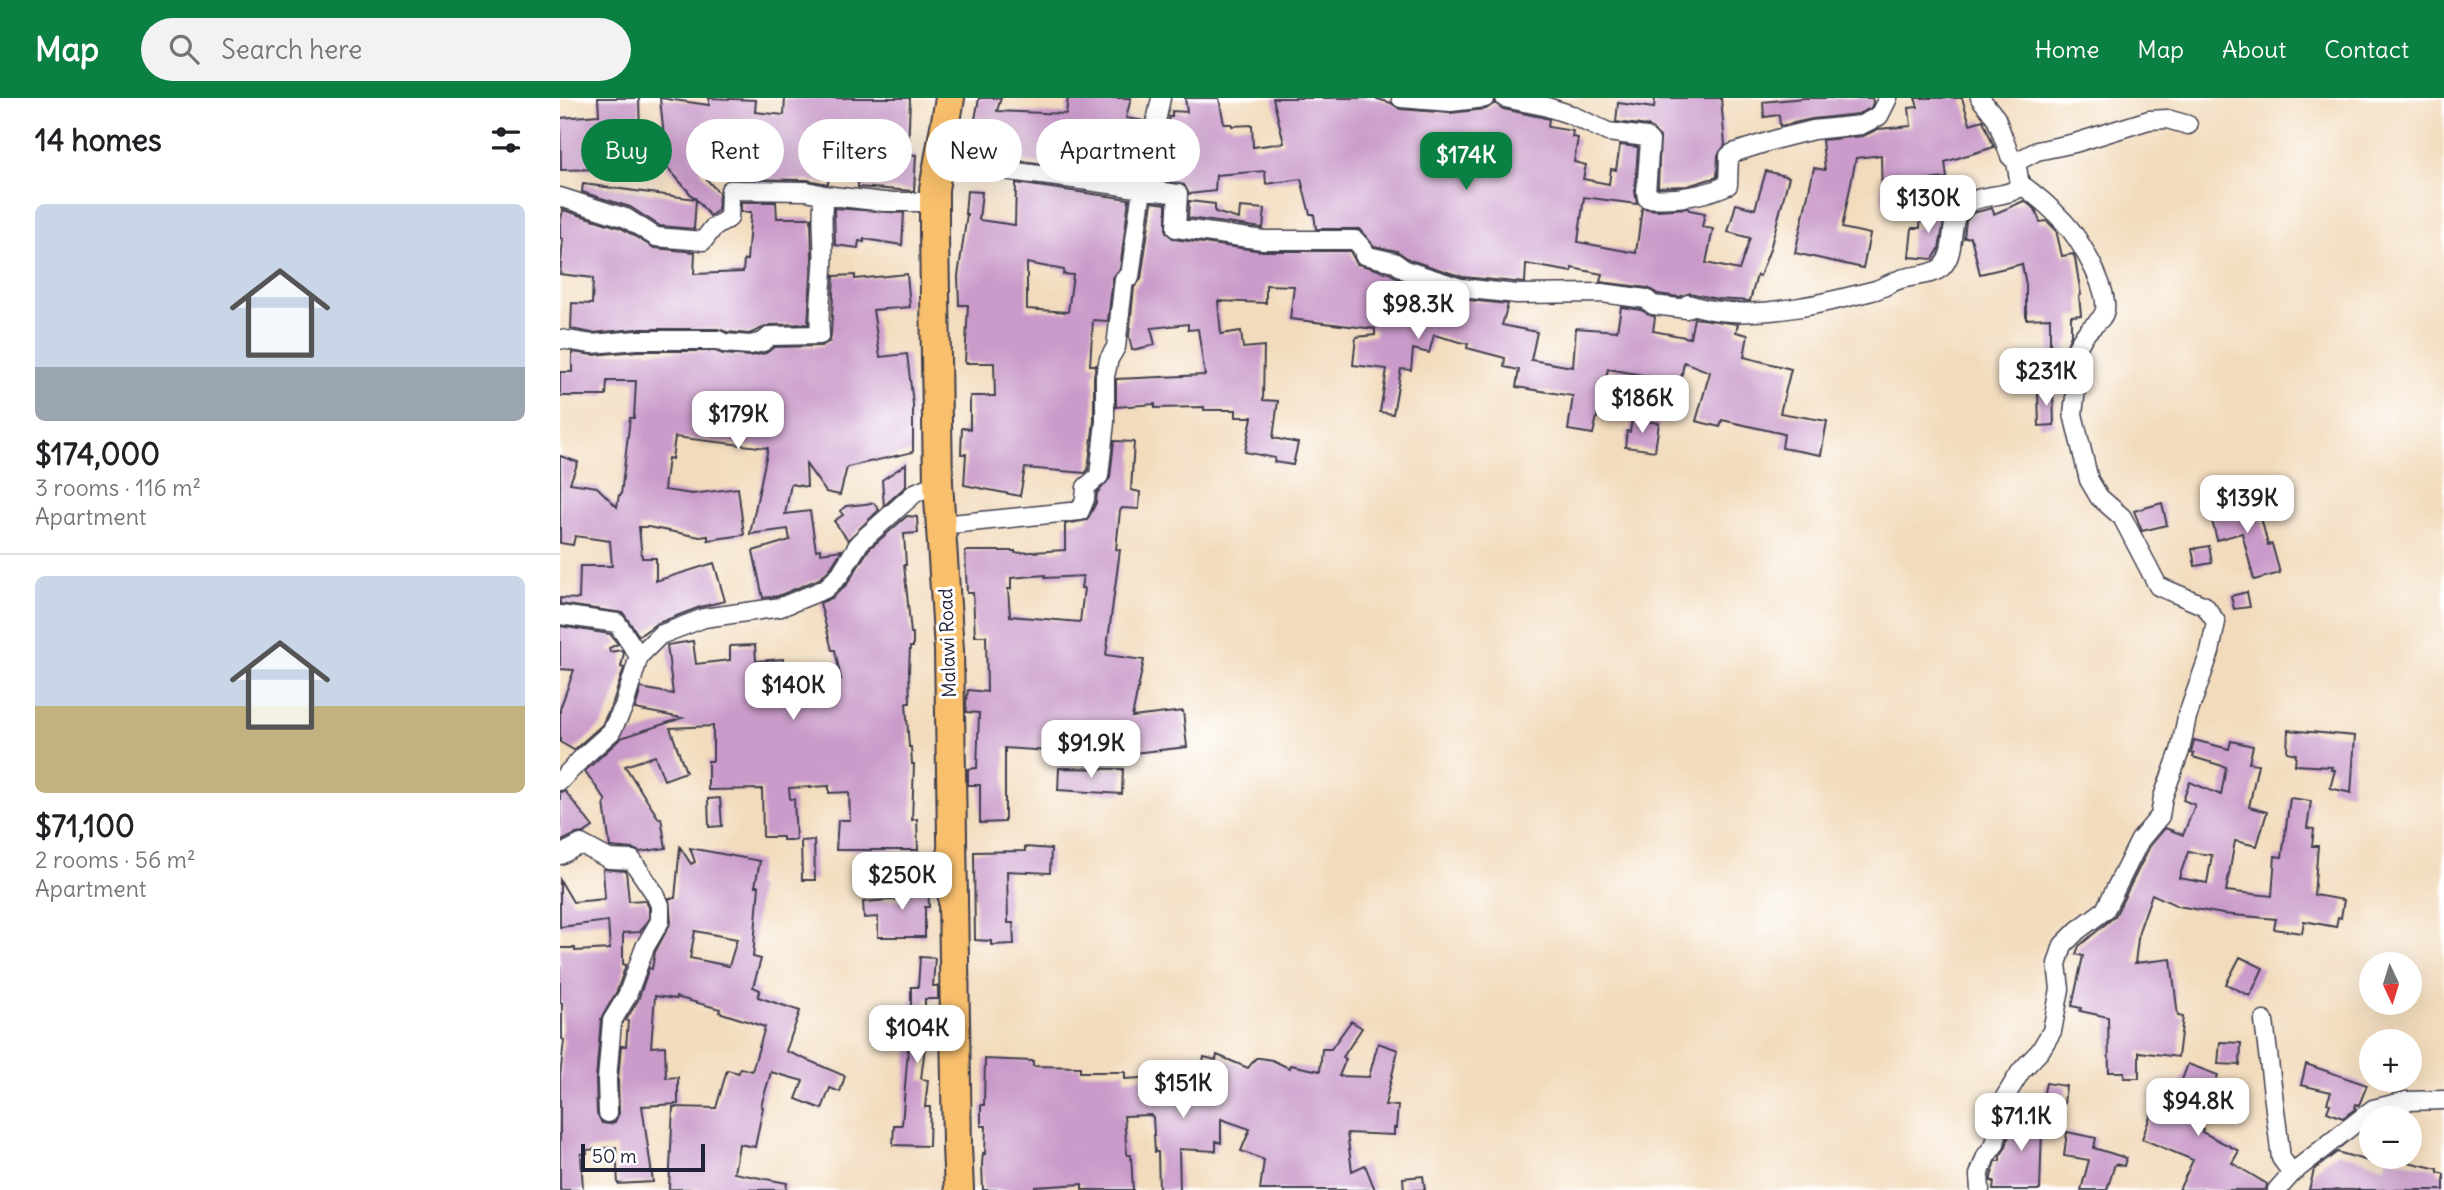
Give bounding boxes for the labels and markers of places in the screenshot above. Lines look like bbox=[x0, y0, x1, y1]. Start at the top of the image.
pin: $174K bbox=[1417, 132, 1515, 192]
pin: $130K bbox=[1879, 176, 1977, 235]
pin: $98.3K bbox=[1361, 282, 1475, 341]
pin: $231K bbox=[1997, 348, 2095, 408]
pin: $186K bbox=[1593, 376, 1691, 435]
pin: $179K bbox=[689, 392, 787, 451]
pin: $139K bbox=[2198, 476, 2296, 535]
pin: $140K bbox=[744, 662, 842, 722]
pin: $91.9K bbox=[1034, 720, 1148, 780]
pin: $250K bbox=[853, 852, 951, 912]
pin: $104K bbox=[868, 1006, 966, 1065]
pin: $151K bbox=[1134, 1060, 1232, 1120]
pin: $94.8K bbox=[2141, 1079, 2255, 1138]
pin: $71.1K bbox=[1964, 1094, 2078, 1153]

